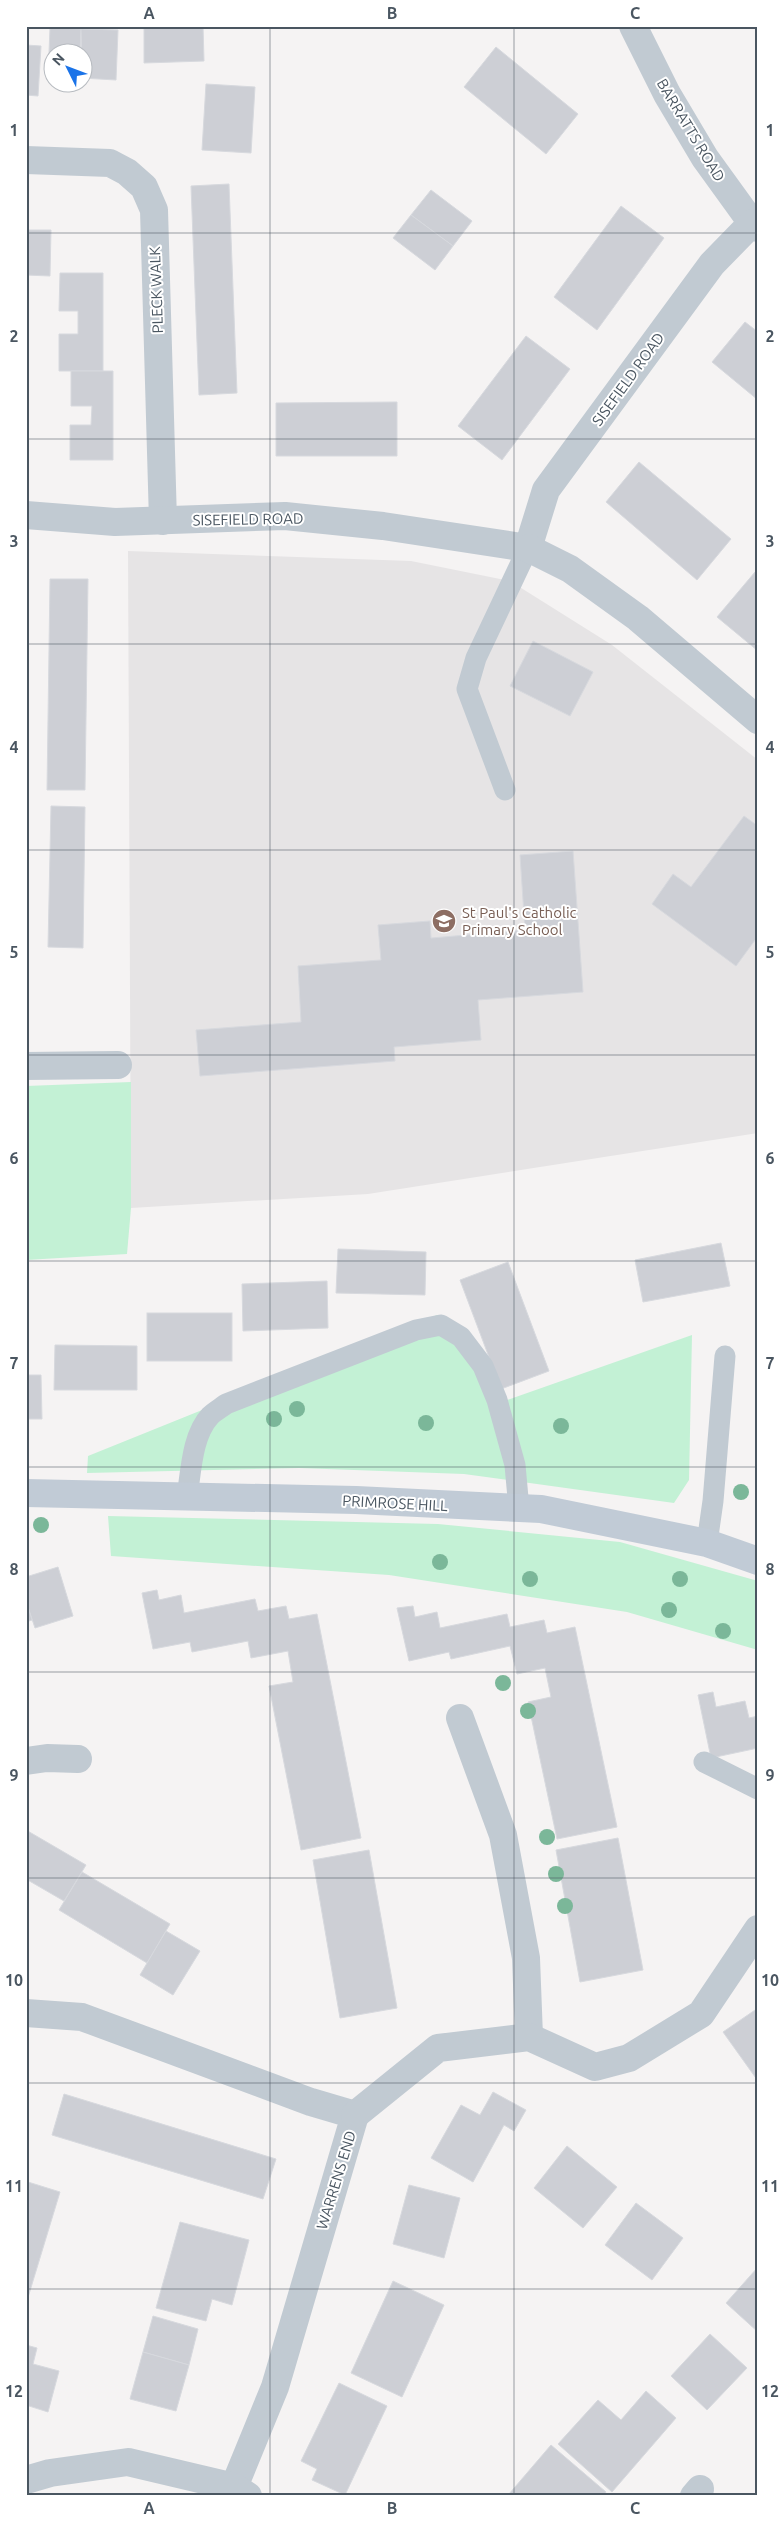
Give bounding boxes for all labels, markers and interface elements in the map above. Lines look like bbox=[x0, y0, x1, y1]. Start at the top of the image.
text: A bbox=[143, 4, 155, 22]
text: B bbox=[387, 4, 397, 22]
text: C bbox=[630, 4, 640, 22]
north arrow bbox=[42, 42, 92, 92]
text: N bbox=[49, 50, 68, 69]
street label: BARRATTS ROAD bbox=[654, 76, 728, 184]
text: 1 bbox=[9, 121, 19, 139]
text: 1 bbox=[765, 121, 775, 139]
street label: PLECK WALK bbox=[146, 246, 166, 334]
text: 2 bbox=[9, 327, 19, 345]
text: 2 bbox=[765, 327, 775, 345]
street label: SISEFIELD ROAD bbox=[589, 329, 667, 429]
street label: SISEFIELD ROAD bbox=[192, 510, 304, 528]
text: 3 bbox=[9, 532, 19, 550]
text: 3 bbox=[765, 532, 775, 550]
text: 4 bbox=[9, 738, 19, 756]
text: 4 bbox=[765, 738, 775, 756]
place label: St Paul's Catholic Primary School bbox=[462, 904, 577, 938]
school or university icon: St Paul's Catholic Primary School bbox=[431, 908, 457, 934]
text: 5 bbox=[9, 943, 19, 961]
text: 5 bbox=[765, 943, 775, 961]
text: 6 bbox=[9, 1149, 19, 1167]
text: 6 bbox=[765, 1149, 775, 1167]
text: 7 bbox=[9, 1354, 19, 1372]
text: 7 bbox=[765, 1354, 775, 1372]
street label: PRIMROSE HILL bbox=[342, 1492, 448, 1514]
text: 8 bbox=[9, 1560, 19, 1578]
text: 8 bbox=[765, 1560, 775, 1578]
text: 9 bbox=[9, 1766, 19, 1784]
text: 9 bbox=[765, 1766, 775, 1784]
text: 10 bbox=[5, 1971, 23, 1989]
text: 10 bbox=[761, 1971, 779, 1989]
street label: WARRENS END bbox=[313, 2129, 359, 2231]
text: 11 bbox=[5, 2177, 23, 2195]
text: 11 bbox=[761, 2177, 779, 2195]
text: 12 bbox=[5, 2382, 23, 2400]
text: 12 bbox=[761, 2382, 779, 2400]
text: A bbox=[143, 2499, 155, 2517]
text: B bbox=[387, 2499, 397, 2517]
text: C bbox=[630, 2499, 640, 2517]

